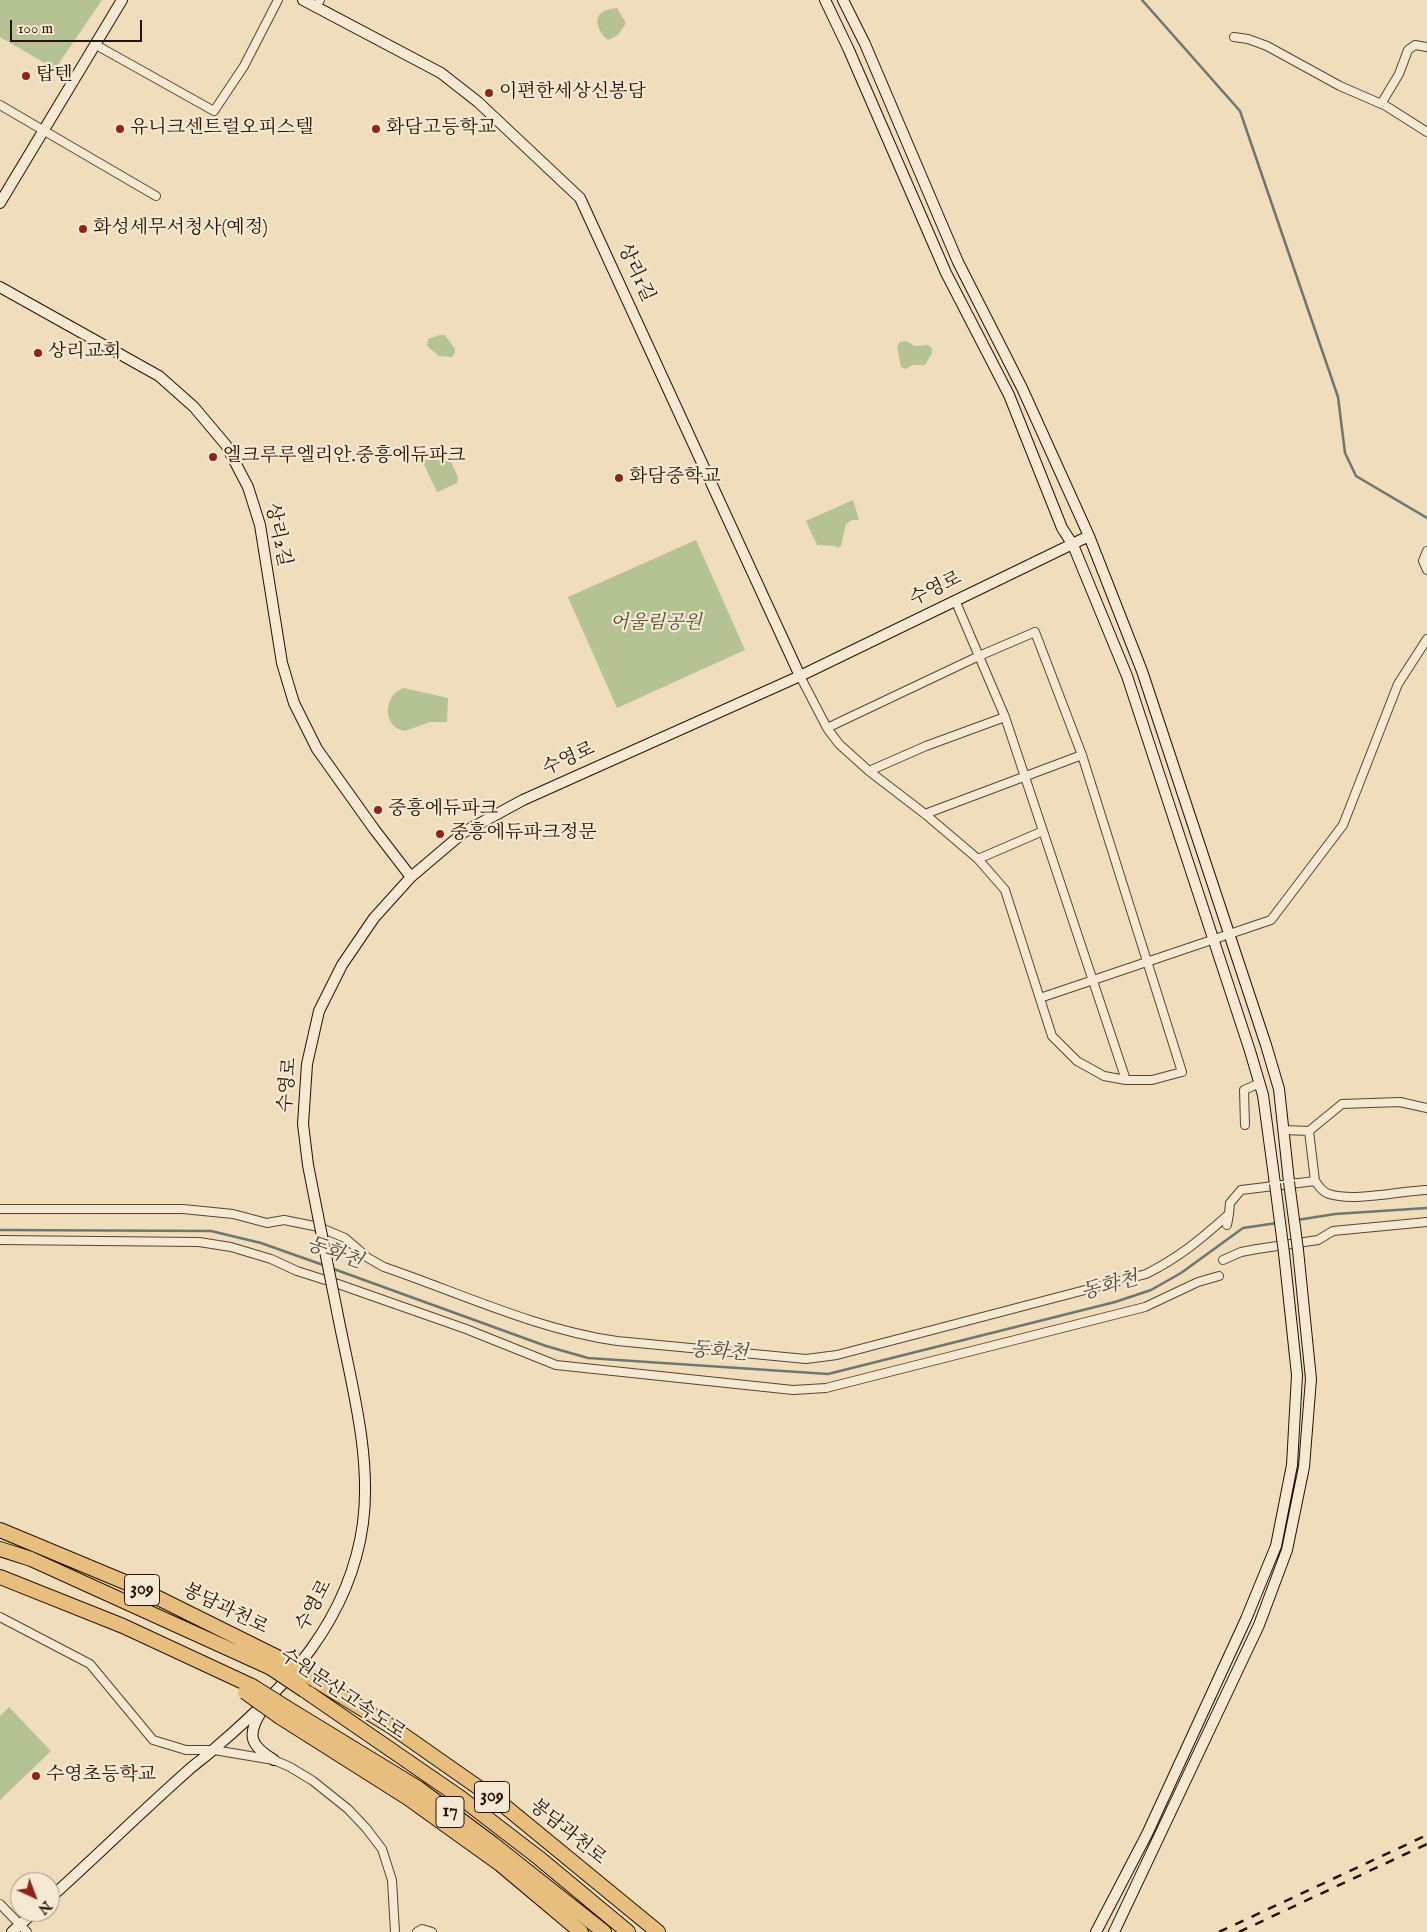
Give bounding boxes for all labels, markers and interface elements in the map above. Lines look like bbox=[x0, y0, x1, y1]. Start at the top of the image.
scale bar bbox=[12, 10, 145, 42]
text: 100 m bbox=[18, 19, 53, 38]
place label: 탑텐 bbox=[36, 65, 73, 87]
marker: 탑텐 bbox=[20, 70, 32, 82]
place label: 이편한세상신봉담 bbox=[499, 82, 646, 104]
marker: 이편한세상신봉담 bbox=[483, 87, 495, 99]
place label: 유니크센트럴오피스텔 bbox=[130, 118, 314, 140]
place label: 화담고등학교 bbox=[386, 118, 496, 140]
marker: 유니크센트럴오피스텔 bbox=[114, 123, 126, 135]
marker: 화담고등학교 bbox=[370, 123, 382, 135]
place label: 화성세무서청사(예정) bbox=[93, 218, 268, 240]
marker: 화성세무서청사(예정) bbox=[77, 223, 89, 235]
street label: 상리1길 bbox=[612, 240, 658, 306]
place label: 상리교회 bbox=[48, 342, 121, 364]
marker: 상리교회 bbox=[32, 347, 44, 359]
place label: 엘크루루엘리안.중흥에듀파크 bbox=[223, 446, 466, 468]
marker: 엘크루루엘리안.중흥에듀파크 bbox=[207, 451, 219, 463]
place label: 화담중학교 bbox=[629, 467, 721, 489]
marker: 화담중학교 bbox=[613, 472, 625, 484]
street label: 상리2길 bbox=[259, 501, 295, 569]
street label: 수영로 bbox=[906, 568, 966, 612]
park label: 어울림공원 bbox=[610, 613, 702, 635]
street label: 수영로 bbox=[539, 738, 599, 782]
place label: 중흥에듀파크 bbox=[388, 799, 498, 821]
marker: 중흥에듀파크 bbox=[372, 804, 384, 816]
place label: 중흥에듀파크정문 bbox=[450, 823, 597, 845]
marker: 중흥에듀파크정문 bbox=[434, 828, 446, 840]
street label: 수영로 bbox=[275, 1057, 303, 1113]
water label: 동화천 bbox=[303, 1233, 365, 1275]
water label: 동화천 bbox=[1079, 1268, 1141, 1306]
water label: 동화천 bbox=[689, 1339, 749, 1367]
road number: 309 bbox=[124, 1574, 160, 1606]
street label: 수영로 bbox=[292, 1576, 338, 1636]
street label: 봉담과천로 bbox=[179, 1580, 271, 1640]
street label: 수원문산고속도로 bbox=[275, 1644, 409, 1746]
place label: 수영초등학교 bbox=[46, 1765, 156, 1787]
marker: 수영초등학교 bbox=[30, 1770, 42, 1782]
road number: 309 bbox=[474, 1781, 510, 1812]
street label: 봉담과천로 bbox=[524, 1795, 610, 1871]
road number: 17 bbox=[436, 1796, 464, 1828]
north arrow bbox=[10, 1872, 60, 1922]
text: N bbox=[34, 1897, 55, 1918]

